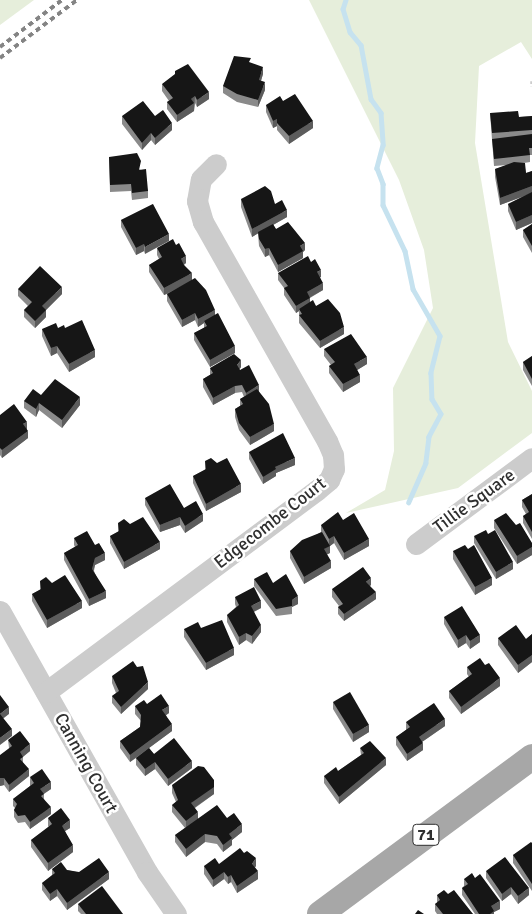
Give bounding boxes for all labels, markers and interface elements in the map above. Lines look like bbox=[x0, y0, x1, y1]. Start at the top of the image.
street label: Tillie Square bbox=[429, 464, 519, 538]
street label: Edgecombe Court bbox=[210, 473, 330, 573]
street label: Canning Court bbox=[50, 709, 122, 817]
road number: 71 bbox=[412, 822, 440, 848]

